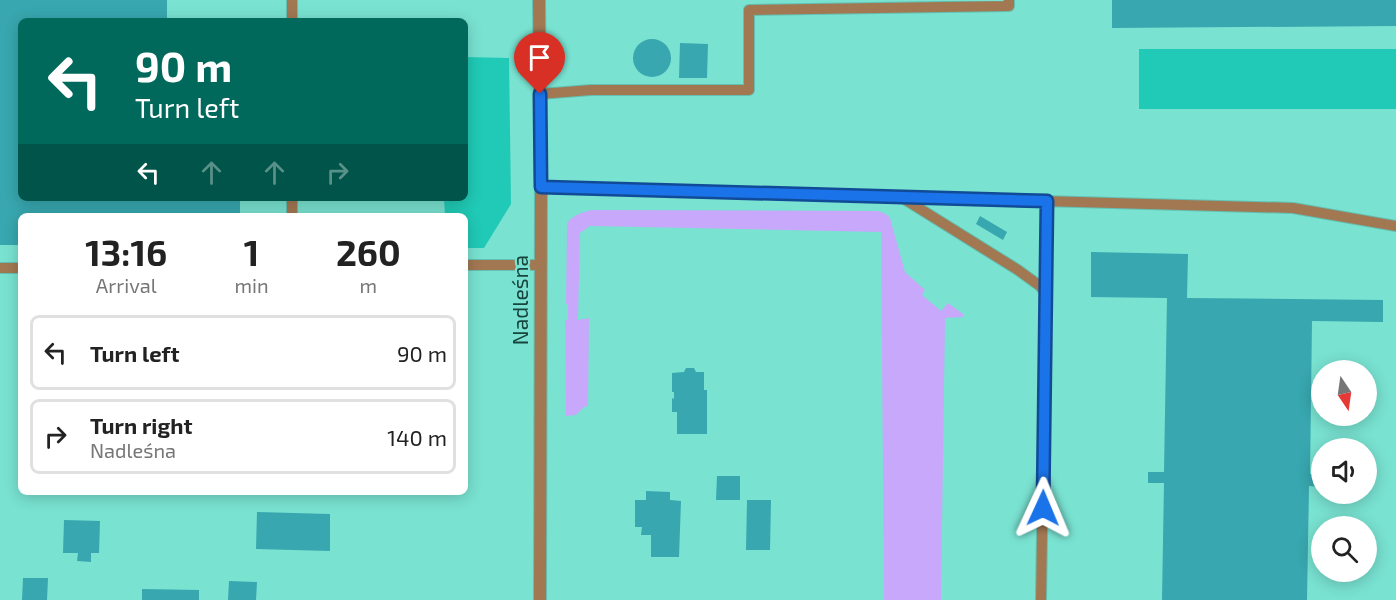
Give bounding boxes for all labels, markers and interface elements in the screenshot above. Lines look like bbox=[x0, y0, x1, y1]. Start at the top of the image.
pin bbox=[514, 32, 565, 94]
text: 90 m bbox=[135, 40, 232, 90]
icon: arrive bbox=[523, 41, 556, 74]
icon: left bbox=[36, 42, 114, 120]
text: Turn left bbox=[135, 91, 239, 123]
icon: left bbox=[132, 156, 165, 189]
icon: ahead bbox=[195, 156, 228, 189]
icon: ahead bbox=[258, 156, 291, 189]
icon: right bbox=[321, 156, 354, 189]
text: 13:16 bbox=[85, 230, 167, 273]
text: 1 bbox=[244, 230, 259, 273]
text: 260 bbox=[336, 230, 401, 273]
street label: Nadleśna bbox=[507, 255, 532, 345]
text: Arrival bbox=[96, 273, 157, 297]
text: min bbox=[235, 273, 269, 297]
text: m bbox=[360, 273, 377, 297]
icon: left bbox=[39, 336, 72, 369]
text: Turn left bbox=[90, 340, 179, 366]
text: 90 m bbox=[397, 340, 447, 366]
north arrow bbox=[1311, 360, 1377, 426]
map controls bbox=[1311, 360, 1377, 582]
text: Turn right bbox=[90, 412, 192, 438]
icon: right bbox=[39, 420, 72, 453]
text: 140 m bbox=[387, 424, 447, 450]
text: Nadleśna bbox=[90, 438, 176, 462]
button: sound bbox=[1311, 438, 1377, 504]
position arrow bbox=[1011, 476, 1075, 540]
button: search bbox=[1311, 516, 1377, 582]

